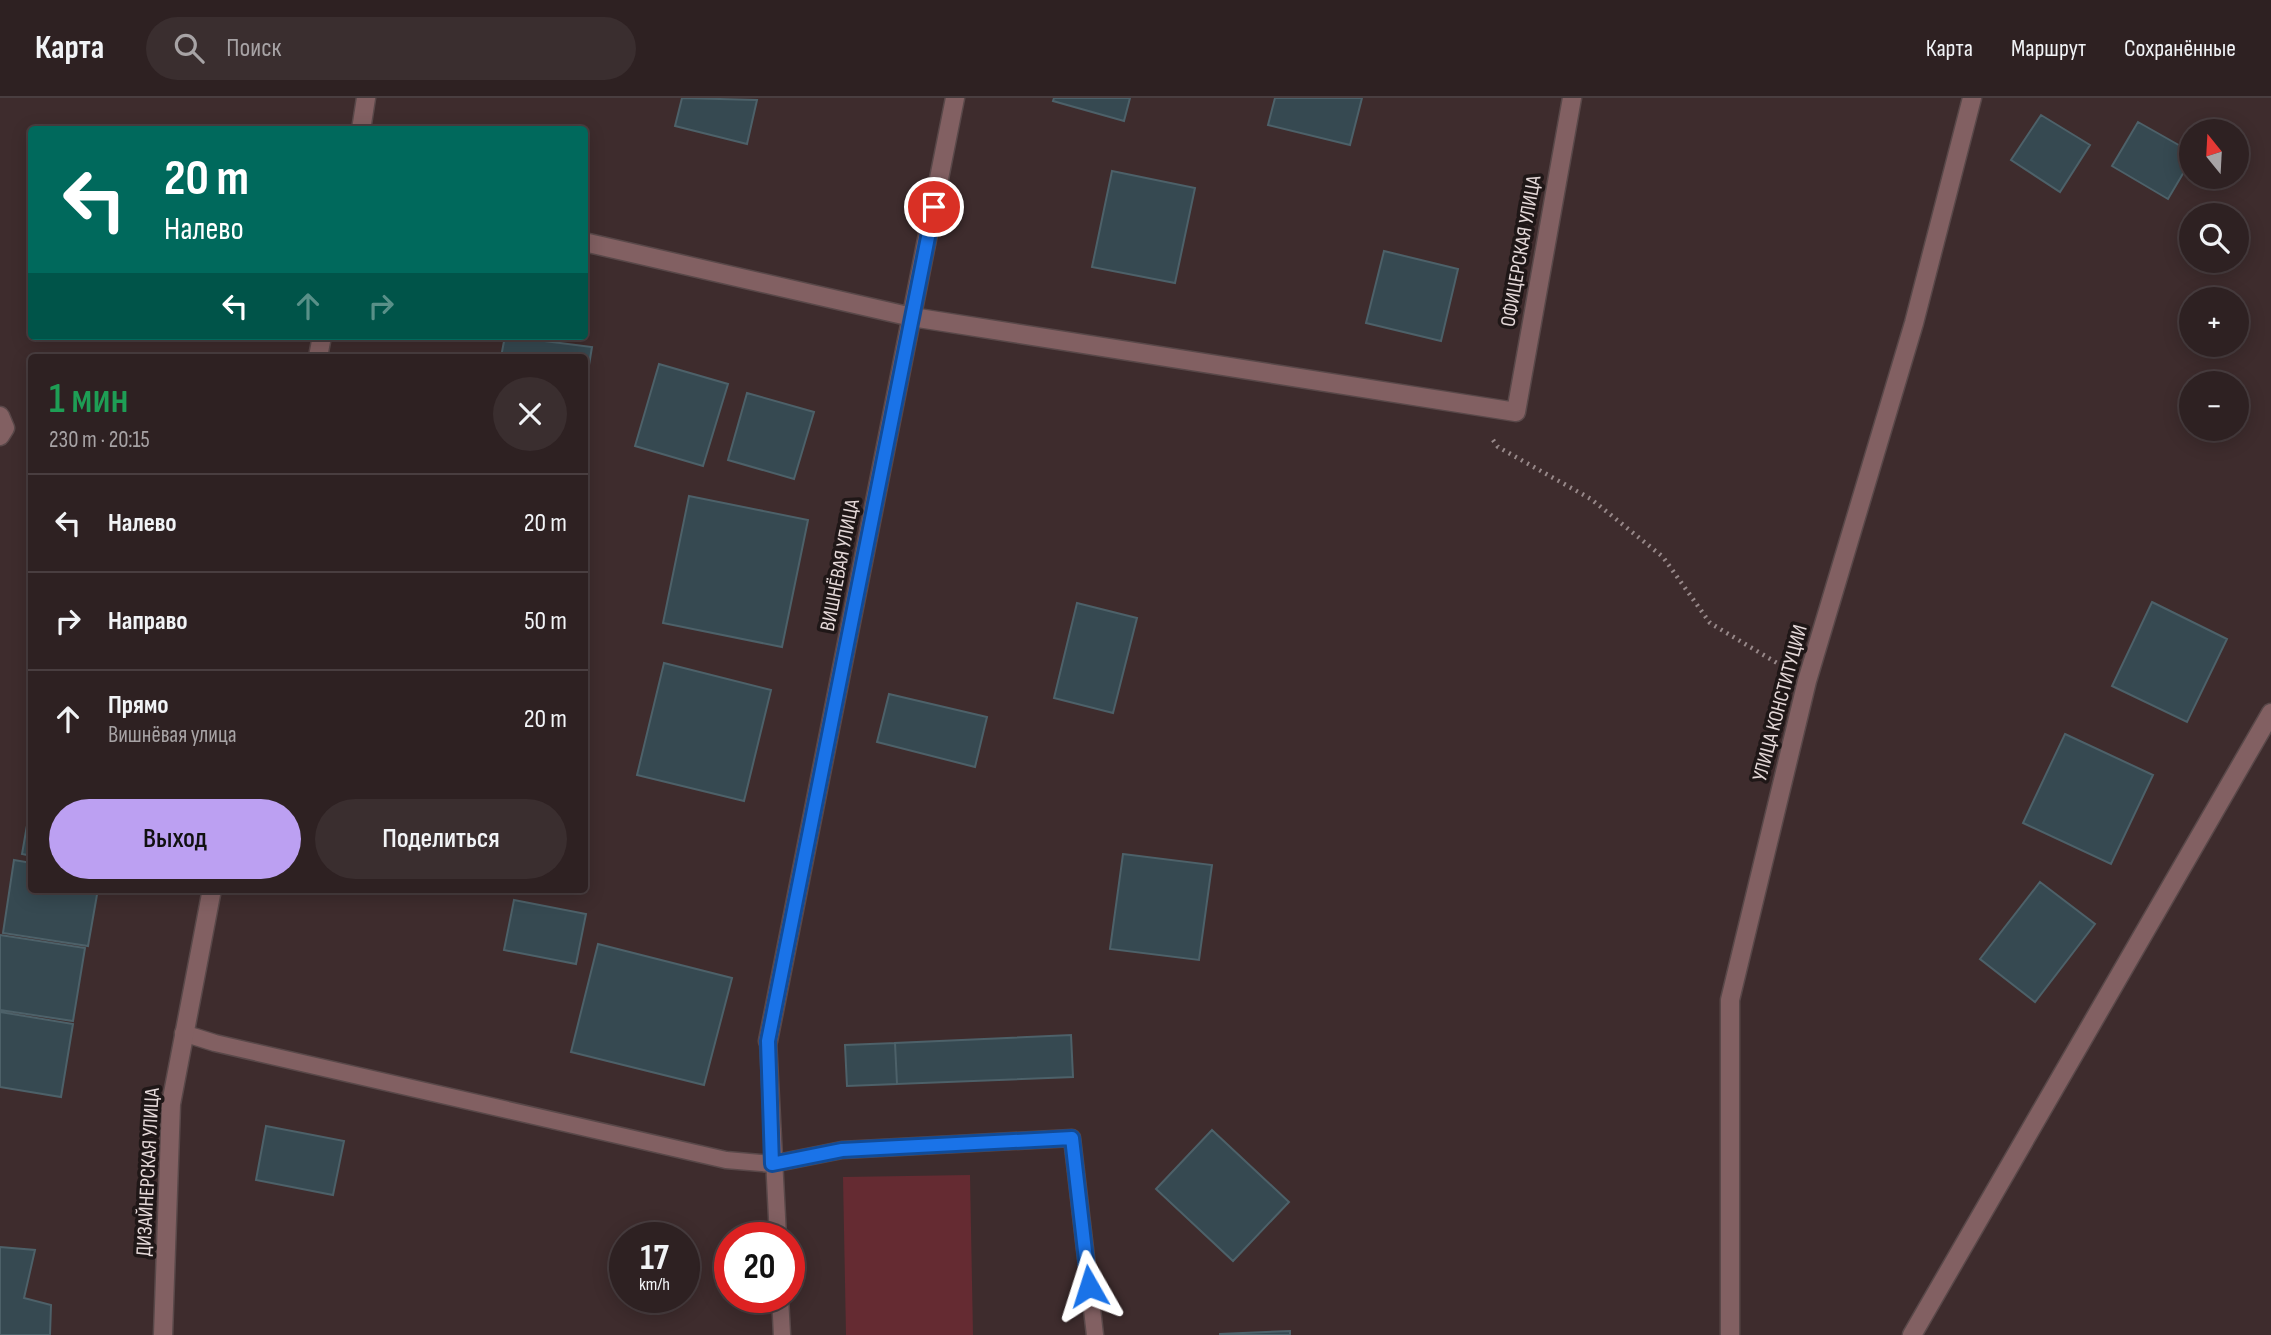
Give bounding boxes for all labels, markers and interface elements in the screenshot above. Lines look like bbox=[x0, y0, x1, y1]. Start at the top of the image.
search box bbox=[146, 17, 636, 80]
text: Карта bbox=[35, 28, 104, 68]
icon: search bbox=[170, 29, 208, 67]
text: Поиск bbox=[226, 33, 281, 64]
text: Карта bbox=[1926, 34, 1973, 63]
text: Маршрут bbox=[2011, 34, 2086, 63]
text: Сохранённые bbox=[2124, 34, 2236, 63]
north arrow bbox=[2179, 119, 2249, 189]
map controls bbox=[2179, 119, 2249, 441]
text: 20 m bbox=[164, 150, 249, 209]
icon: left bbox=[49, 154, 140, 245]
street label: ОФИЦЕРСКАЯ УЛИЦА bbox=[1495, 173, 1547, 328]
pin bbox=[904, 177, 964, 237]
icon: arrive bbox=[915, 188, 953, 226]
button: search bbox=[2179, 203, 2249, 273]
text: Налево bbox=[164, 210, 244, 249]
icon: left bbox=[216, 287, 254, 325]
icon: ahead bbox=[289, 287, 327, 325]
icon: right bbox=[362, 287, 400, 325]
button: + bbox=[2179, 287, 2249, 357]
button: − bbox=[2179, 371, 2249, 441]
text: 1 мин bbox=[49, 374, 129, 425]
button: close bbox=[493, 377, 567, 451]
text: 230 m · 20:15 bbox=[49, 426, 150, 454]
street label: ВИШНЁВАЯ УЛИЦА bbox=[815, 496, 865, 633]
icon: left bbox=[49, 504, 87, 542]
text: Налево bbox=[108, 508, 177, 539]
text: 20 m bbox=[524, 508, 567, 539]
icon: right bbox=[49, 602, 87, 640]
text: Направо bbox=[108, 606, 187, 637]
text: 50 m bbox=[524, 606, 567, 637]
street label: УЛИЦА КОНСТИТУЦИИ bbox=[1747, 622, 1813, 784]
text: Прямо bbox=[108, 690, 169, 721]
icon: ahead bbox=[49, 700, 87, 738]
text: 20 m bbox=[524, 704, 567, 735]
text: Вишнёвая улица bbox=[108, 721, 237, 749]
button: Выход bbox=[49, 799, 301, 879]
button: Поделиться bbox=[315, 799, 567, 879]
street label: ДИЗАЙНЕРСКАЯ УЛИЦА bbox=[131, 1086, 165, 1257]
speed limit sign: 20 bbox=[714, 1222, 805, 1313]
text: 17 bbox=[640, 1237, 669, 1280]
position arrow bbox=[1052, 1249, 1126, 1323]
text: km/h bbox=[639, 1274, 670, 1295]

